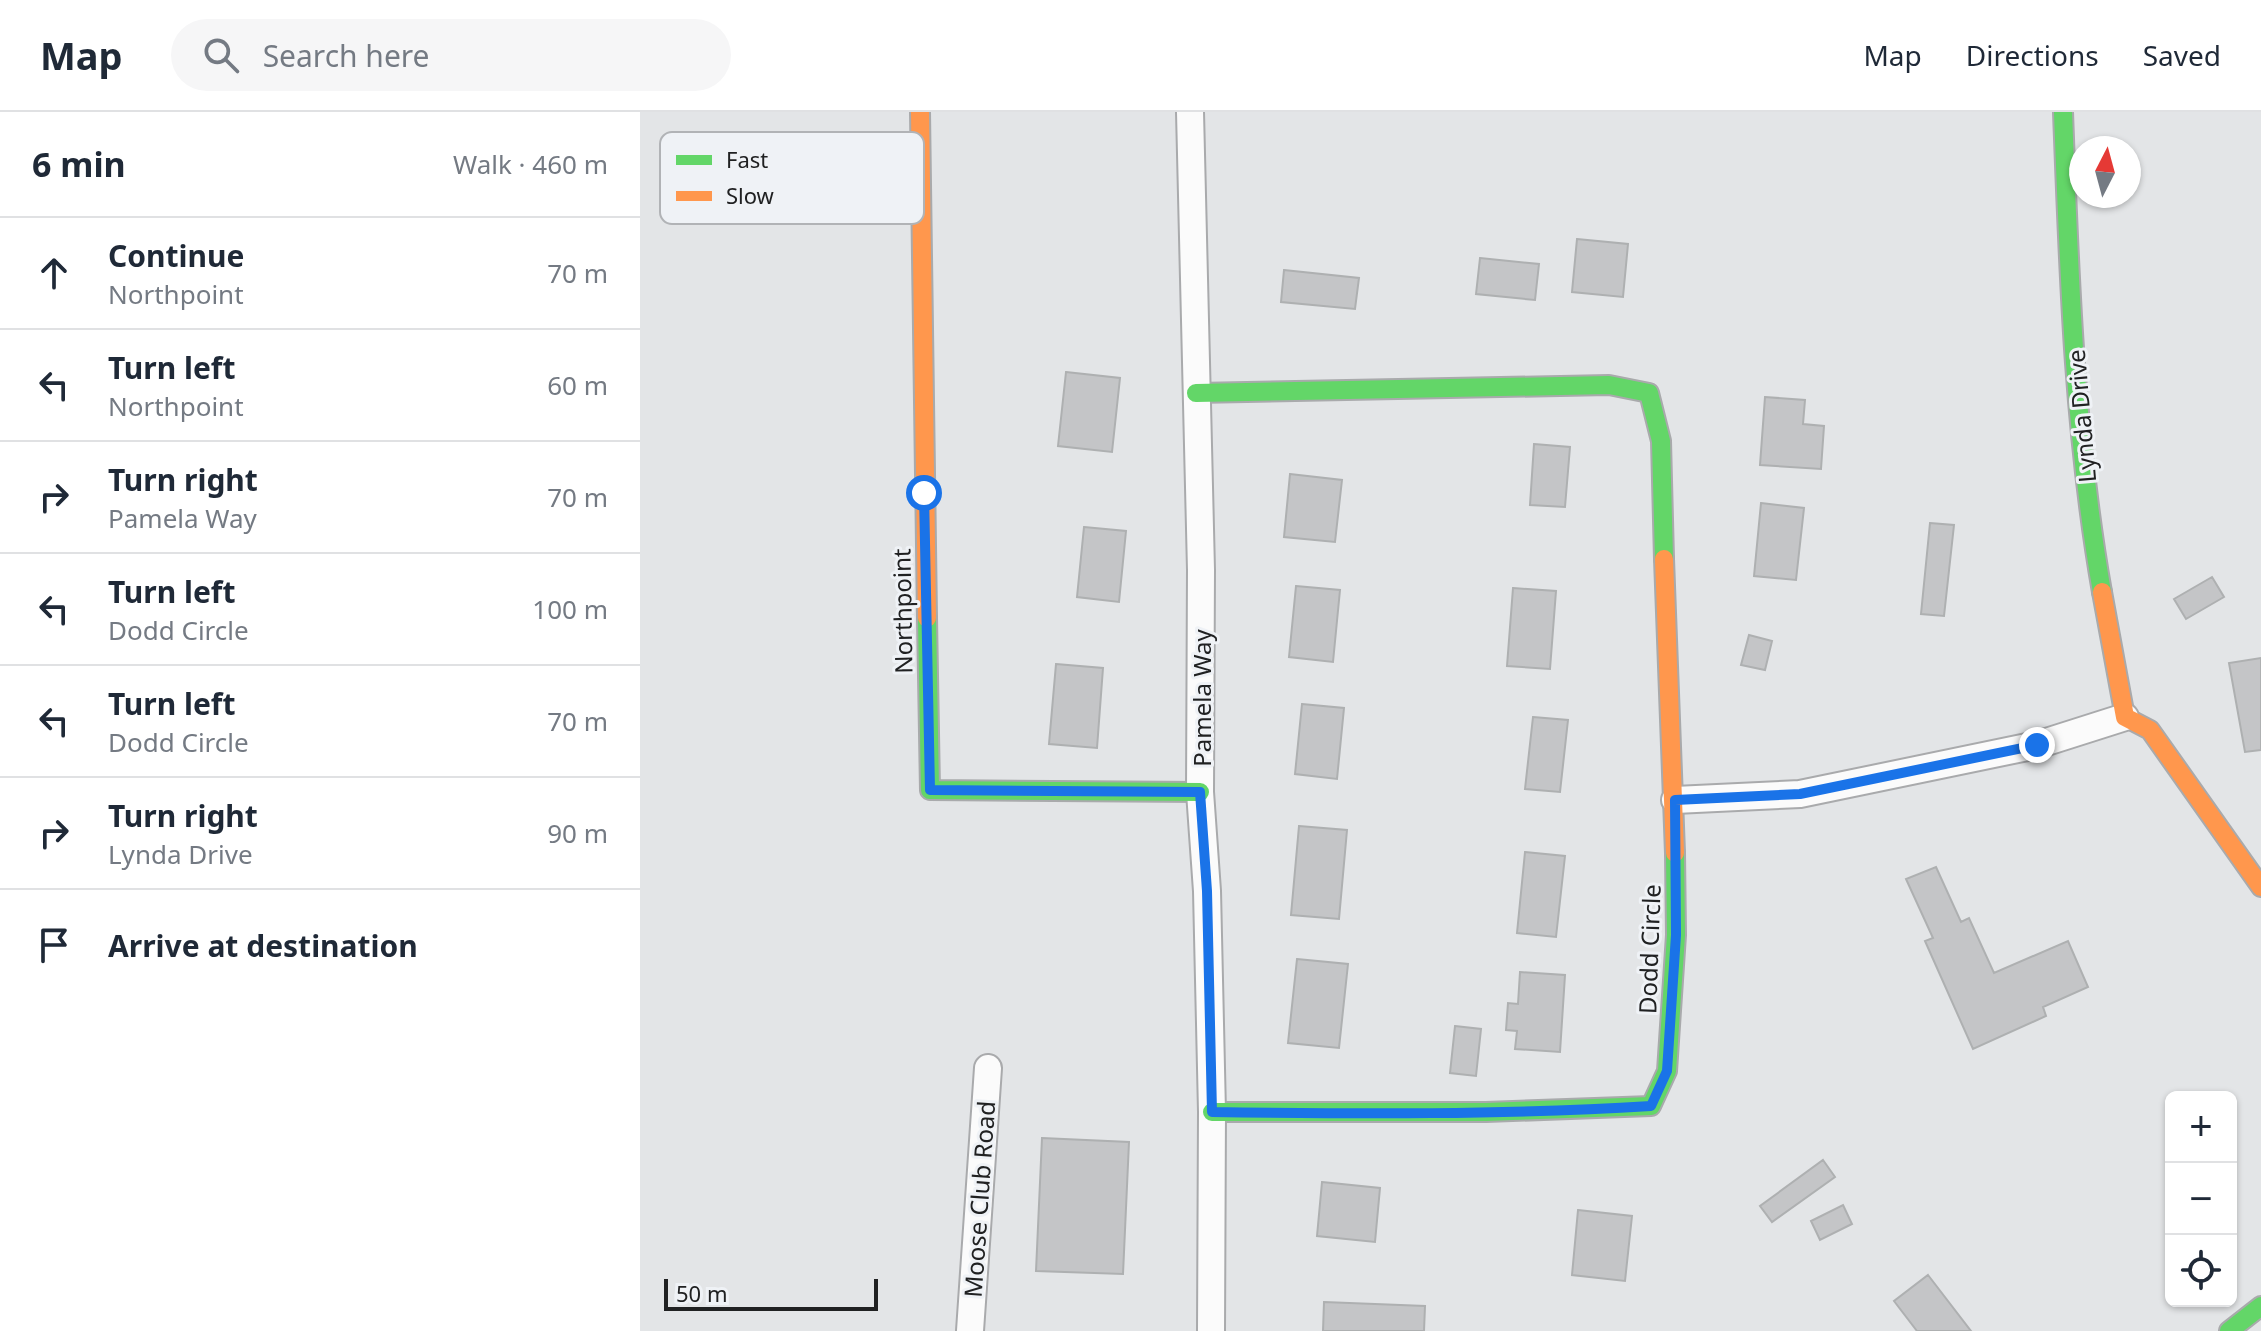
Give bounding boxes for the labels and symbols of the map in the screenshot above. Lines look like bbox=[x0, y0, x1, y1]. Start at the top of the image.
legend bbox=[660, 132, 924, 224]
north arrow bbox=[2069, 136, 2141, 208]
text: Fast bbox=[726, 144, 768, 174]
text: Slow bbox=[726, 180, 775, 210]
street label: Lynda Drive bbox=[2059, 348, 2103, 484]
route start bbox=[906, 475, 942, 511]
street label: Northpoint bbox=[884, 548, 920, 674]
street label: Pamela Way bbox=[1185, 629, 1218, 767]
route end bbox=[2019, 727, 2055, 763]
street label: Dodd Circle bbox=[1630, 884, 1668, 1014]
street label: Moose Club Road bbox=[956, 1100, 1002, 1298]
scale bar bbox=[664, 1275, 878, 1311]

